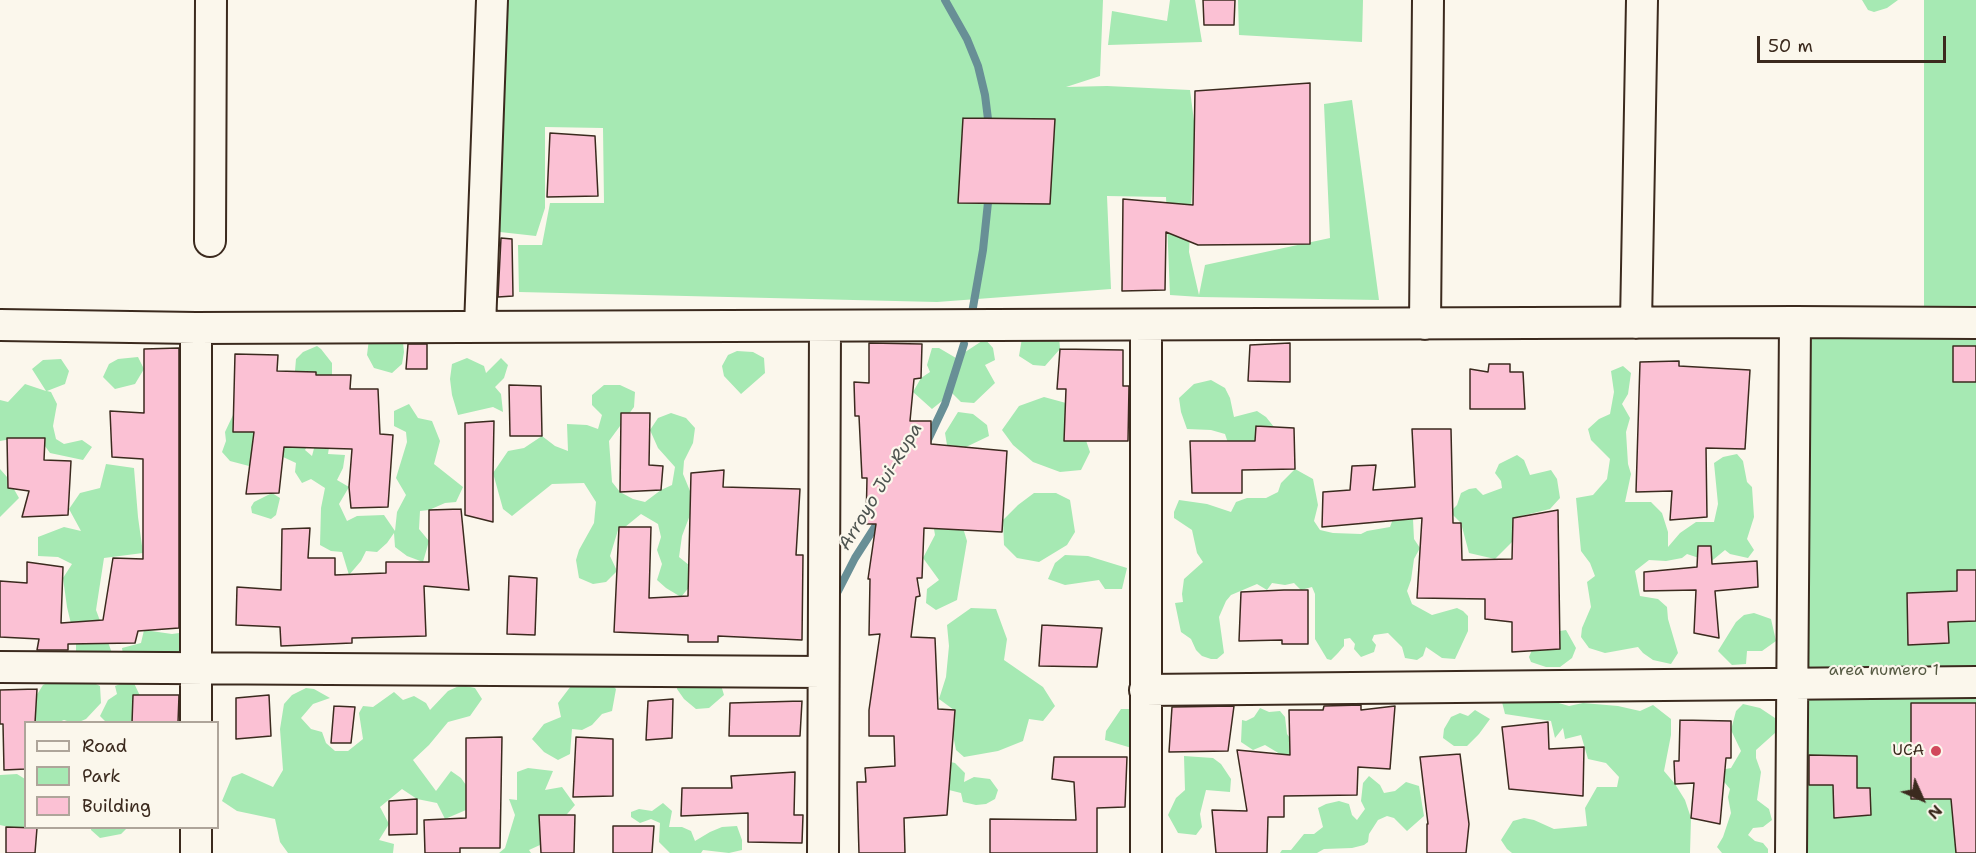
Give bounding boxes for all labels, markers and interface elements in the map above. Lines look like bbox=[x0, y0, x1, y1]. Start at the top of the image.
scale bar bbox=[1760, 24, 1949, 62]
text: 50 m bbox=[1768, 34, 1813, 58]
water label: Arroyo Jui-Rupa bbox=[835, 419, 927, 555]
park label: area numero 1 bbox=[1829, 661, 1939, 681]
legend bbox=[24, 721, 219, 829]
text: Road bbox=[82, 734, 127, 758]
place label: UCA bbox=[1892, 741, 1924, 761]
marker: UCA bbox=[1929, 744, 1943, 758]
text: Park bbox=[82, 764, 121, 788]
north arrow bbox=[1892, 769, 1952, 829]
text: Building bbox=[82, 794, 151, 818]
text: N bbox=[1923, 800, 1947, 824]

